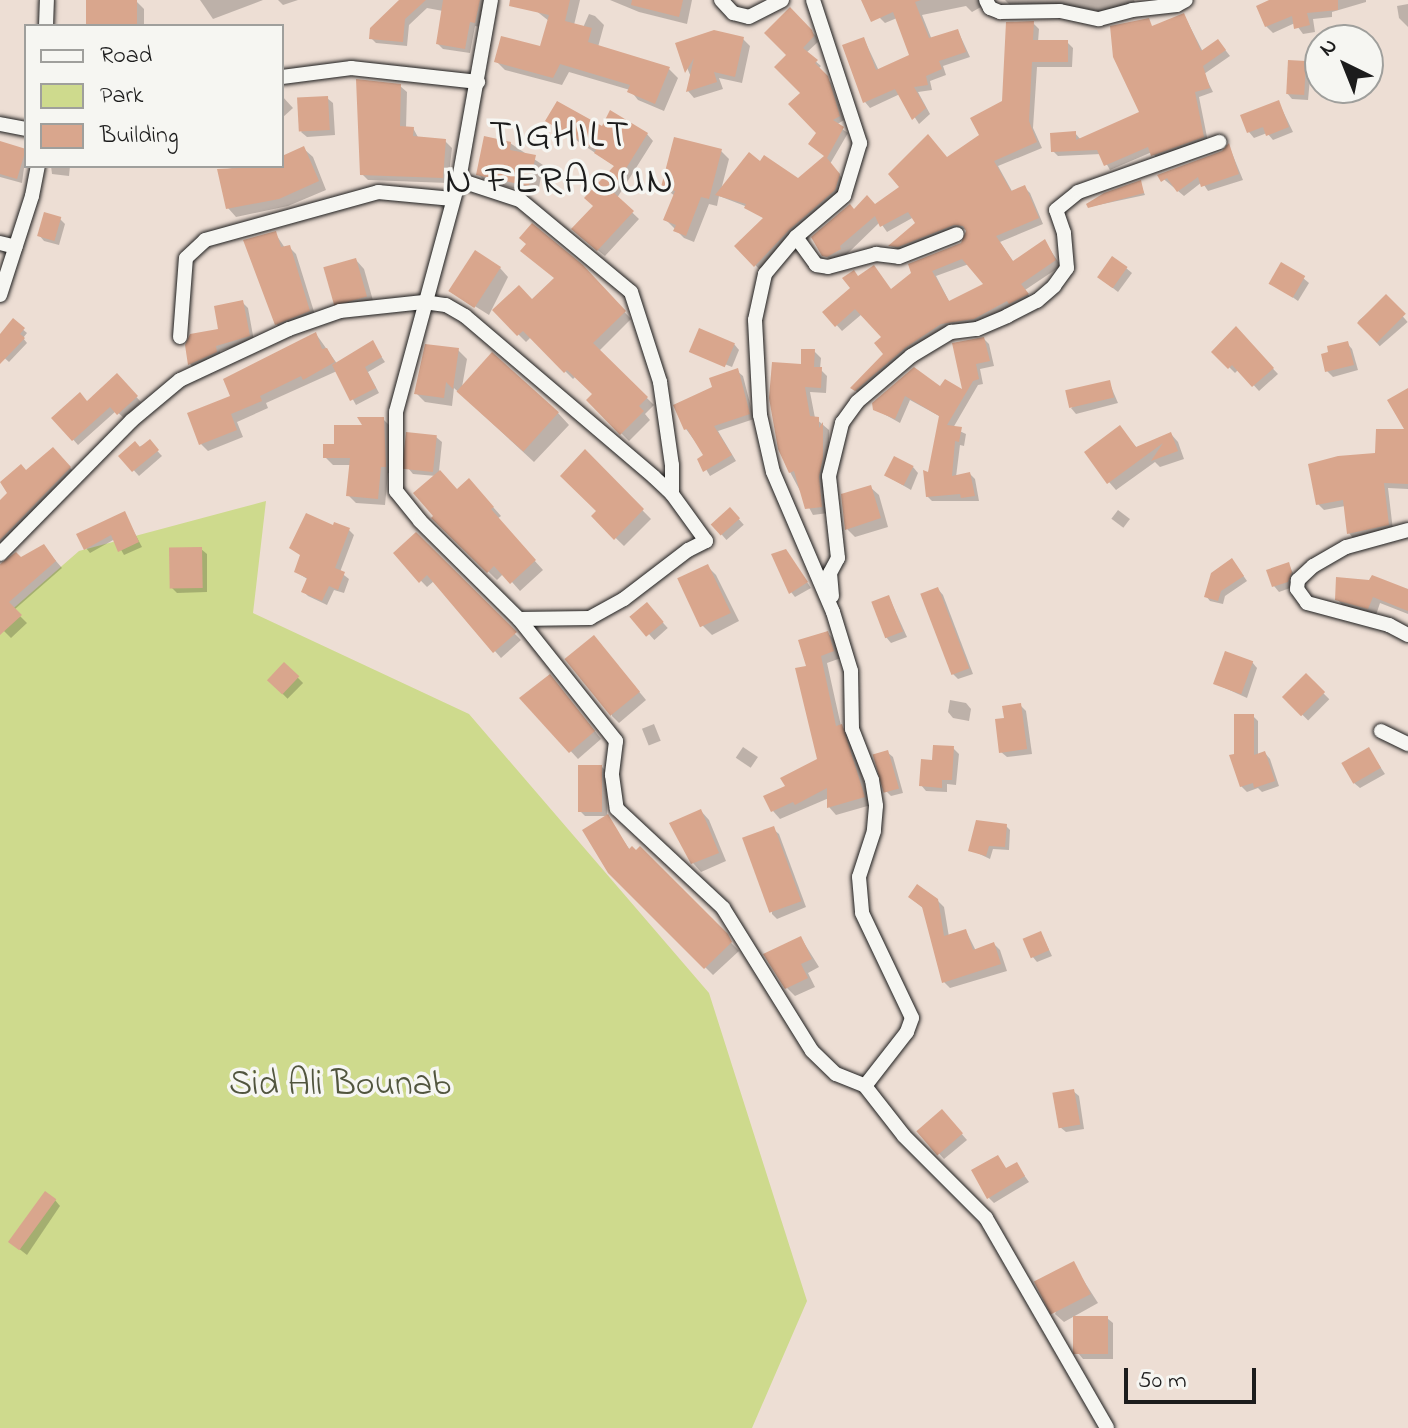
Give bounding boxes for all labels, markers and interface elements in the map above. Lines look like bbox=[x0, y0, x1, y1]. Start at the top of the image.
legend bbox=[24, 24, 284, 168]
north arrow bbox=[1304, 24, 1384, 104]
text: N bbox=[1313, 31, 1345, 65]
text: Road bbox=[100, 39, 152, 74]
text: Park bbox=[100, 79, 143, 114]
district label: TIGHILT N FERAOUN bbox=[445, 113, 675, 207]
text: Building bbox=[100, 119, 179, 154]
park label: Sid Ali Bounab bbox=[229, 1064, 451, 1108]
scale bar bbox=[1128, 1352, 1260, 1402]
text: 50 m bbox=[1138, 1364, 1187, 1399]

